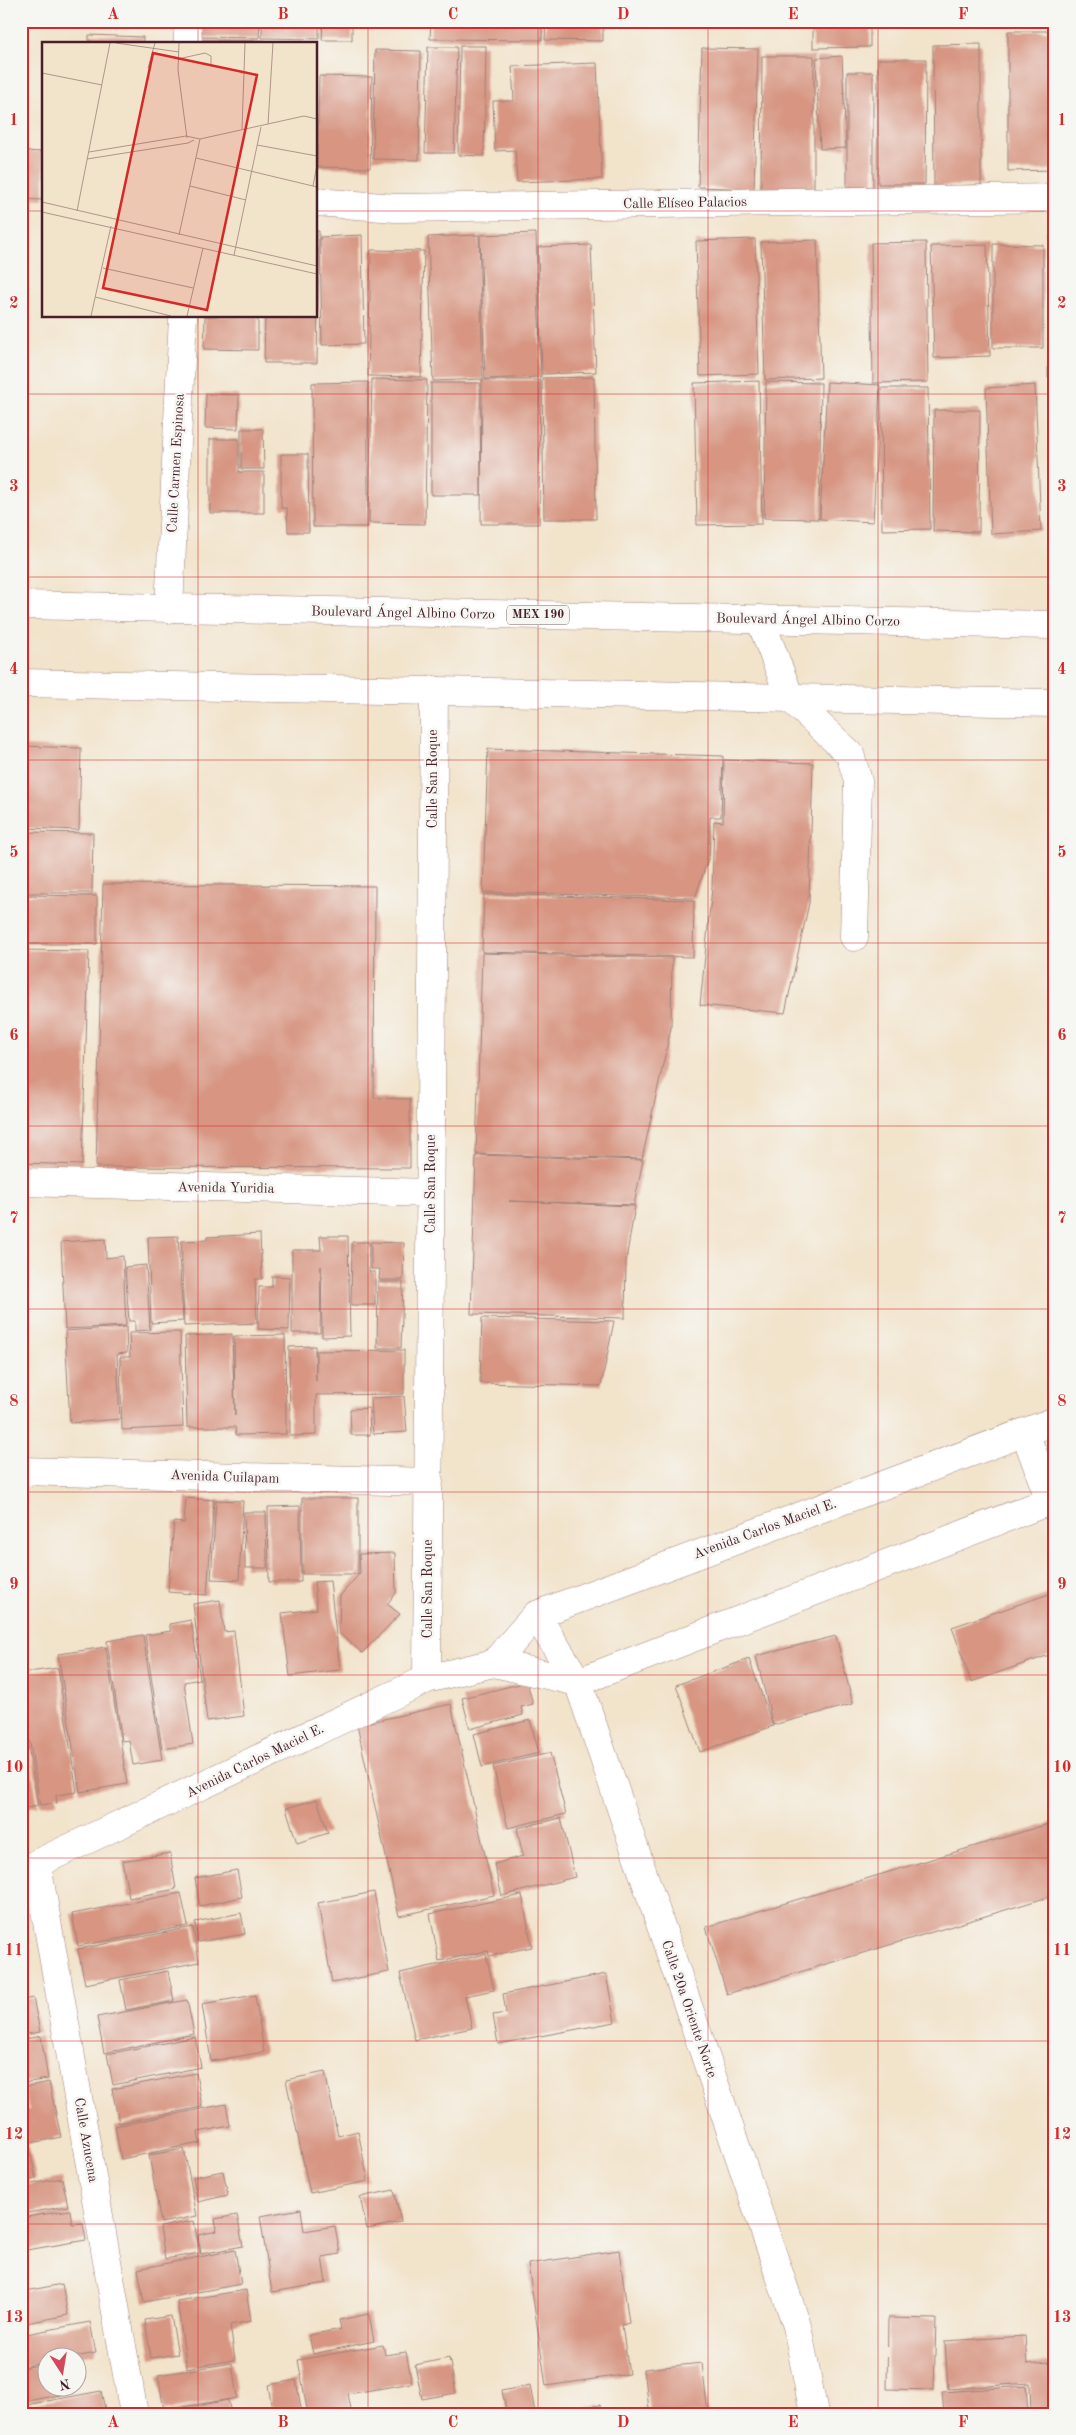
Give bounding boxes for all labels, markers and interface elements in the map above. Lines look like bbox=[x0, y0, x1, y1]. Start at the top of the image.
text: A bbox=[107, 7, 119, 23]
text: B bbox=[277, 7, 289, 23]
text: C bbox=[448, 7, 458, 23]
text: D bbox=[617, 7, 629, 23]
text: E bbox=[787, 7, 799, 23]
text: F bbox=[958, 7, 969, 23]
inset map bbox=[42, 42, 318, 318]
text: 1 bbox=[9, 113, 19, 129]
text: 1 bbox=[1057, 113, 1067, 129]
street label: Calle Elíseo Palacios bbox=[623, 195, 747, 211]
text: 2 bbox=[9, 296, 19, 312]
text: 2 bbox=[1057, 296, 1067, 312]
street label: Calle Carmen Espinosa bbox=[165, 393, 187, 533]
text: 3 bbox=[9, 479, 19, 495]
text: 3 bbox=[1057, 479, 1067, 495]
street label: Boulevard Ángel Albino Corzo bbox=[311, 601, 495, 622]
road number: MEX 190 bbox=[507, 606, 569, 624]
street label: Boulevard Ángel Albino Corzo bbox=[716, 608, 900, 629]
text: 4 bbox=[9, 662, 19, 678]
text: 4 bbox=[1057, 662, 1067, 678]
street label: Calle San Roque bbox=[426, 729, 440, 829]
text: 5 bbox=[9, 845, 19, 861]
text: 5 bbox=[1057, 845, 1067, 861]
text: 6 bbox=[9, 1028, 19, 1044]
text: 6 bbox=[1057, 1028, 1067, 1044]
street label: Calle San Roque bbox=[424, 1134, 438, 1234]
street label: Avenida Yuridia bbox=[177, 1180, 275, 1196]
text: 7 bbox=[9, 1211, 19, 1227]
text: 7 bbox=[1057, 1211, 1067, 1227]
text: 8 bbox=[9, 1394, 19, 1410]
text: 8 bbox=[1057, 1394, 1067, 1410]
street label: Avenida Cuilapam bbox=[170, 1468, 280, 1486]
street label: Avenida Carlos Maciel E. bbox=[691, 1497, 839, 1561]
street label: Calle San Roque bbox=[421, 1539, 435, 1639]
text: 9 bbox=[9, 1577, 19, 1593]
text: 9 bbox=[1057, 1577, 1067, 1593]
street label: Avenida Carlos Maciel E. bbox=[184, 1722, 326, 1800]
text: 10 bbox=[5, 1760, 23, 1776]
text: 10 bbox=[1053, 1760, 1071, 1776]
street label: Calle 20a Oriente Norte bbox=[659, 1938, 719, 2080]
text: 11 bbox=[5, 1943, 23, 1959]
text: 11 bbox=[1053, 1943, 1071, 1959]
street label: Calle Azucena bbox=[72, 2097, 100, 2183]
text: 12 bbox=[5, 2127, 23, 2143]
text: 12 bbox=[1053, 2127, 1071, 2143]
text: 13 bbox=[5, 2310, 23, 2326]
text: 13 bbox=[1053, 2310, 1071, 2326]
north arrow bbox=[38, 2348, 88, 2398]
text: N bbox=[58, 2376, 71, 2392]
text: A bbox=[107, 2415, 119, 2431]
text: B bbox=[277, 2415, 289, 2431]
text: C bbox=[448, 2415, 458, 2431]
text: D bbox=[617, 2415, 629, 2431]
text: E bbox=[787, 2415, 799, 2431]
text: F bbox=[958, 2415, 969, 2431]

